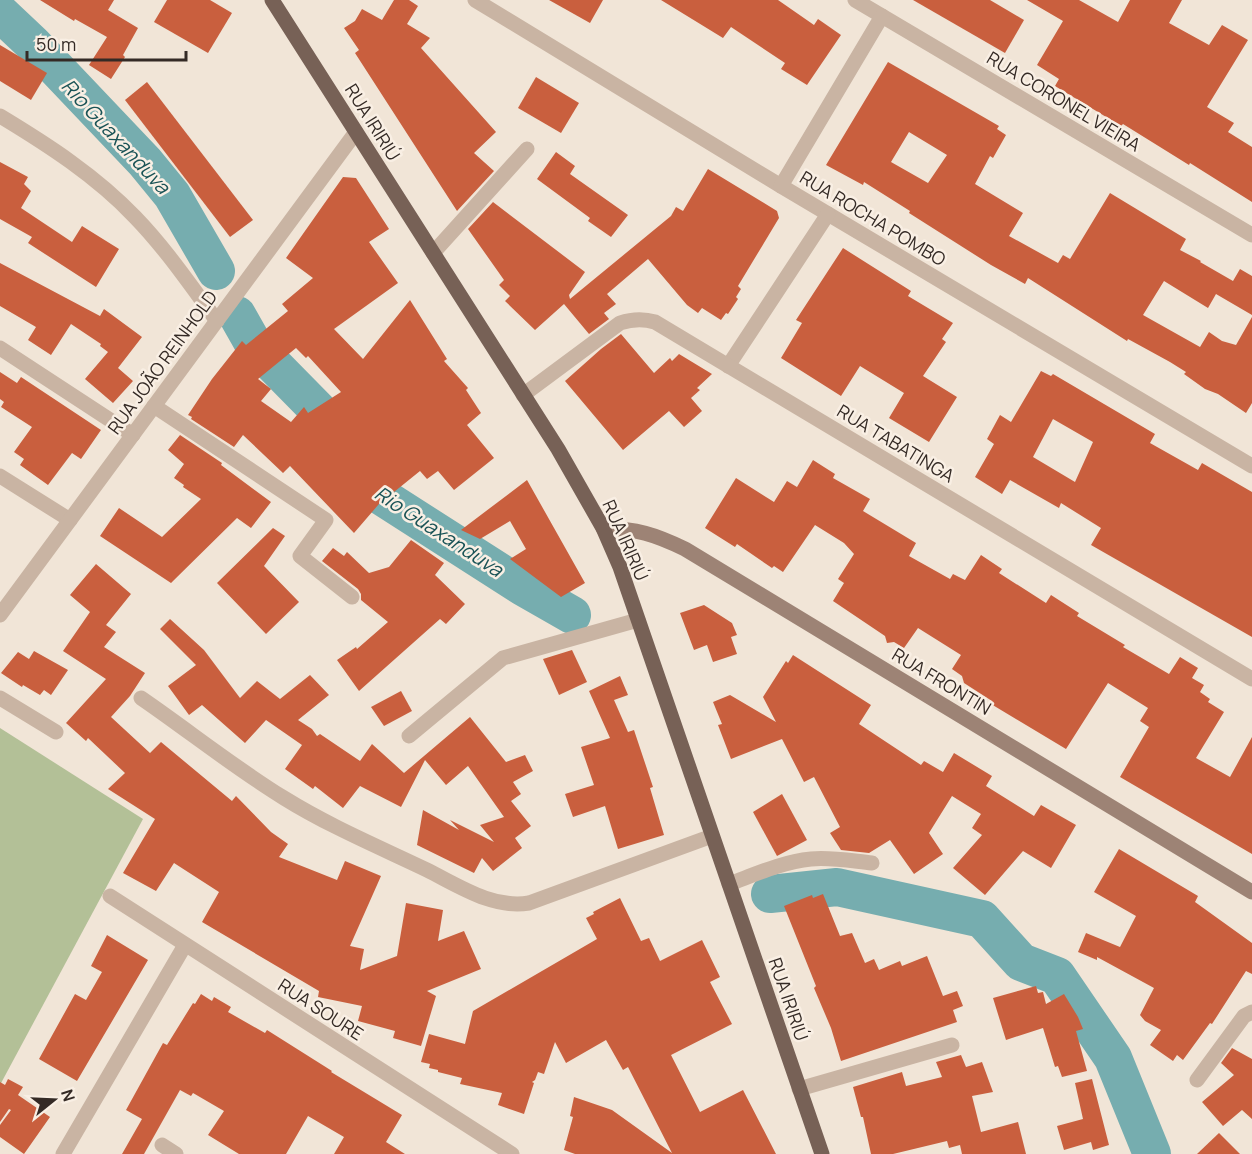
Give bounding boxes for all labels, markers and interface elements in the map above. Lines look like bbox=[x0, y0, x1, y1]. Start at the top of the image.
scale bar bbox=[27, 24, 186, 62]
text: 50 m bbox=[36, 32, 76, 56]
street label: RUA CORONEL VIEIRA bbox=[983, 46, 1146, 157]
water label: Rio Guaxanduva bbox=[56, 73, 177, 200]
street label: RUA IRIRIÚ bbox=[340, 79, 406, 165]
street label: RUA ROCHA POMBO bbox=[796, 165, 950, 271]
street label: RUA JOÃO REINHOLD bbox=[102, 285, 222, 439]
street label: RUA TABATINGA bbox=[833, 399, 960, 488]
water label: Rio Guaxanduva bbox=[370, 479, 509, 583]
street label: RUA IRIRIÚ bbox=[597, 496, 655, 584]
street label: RUA FRONTIN bbox=[888, 642, 996, 720]
street label: RUA IRIRIÚ bbox=[764, 954, 814, 1044]
street label: RUA SOURE bbox=[274, 973, 368, 1045]
north arrow bbox=[24, 1070, 84, 1130]
text: N bbox=[56, 1086, 81, 1104]

